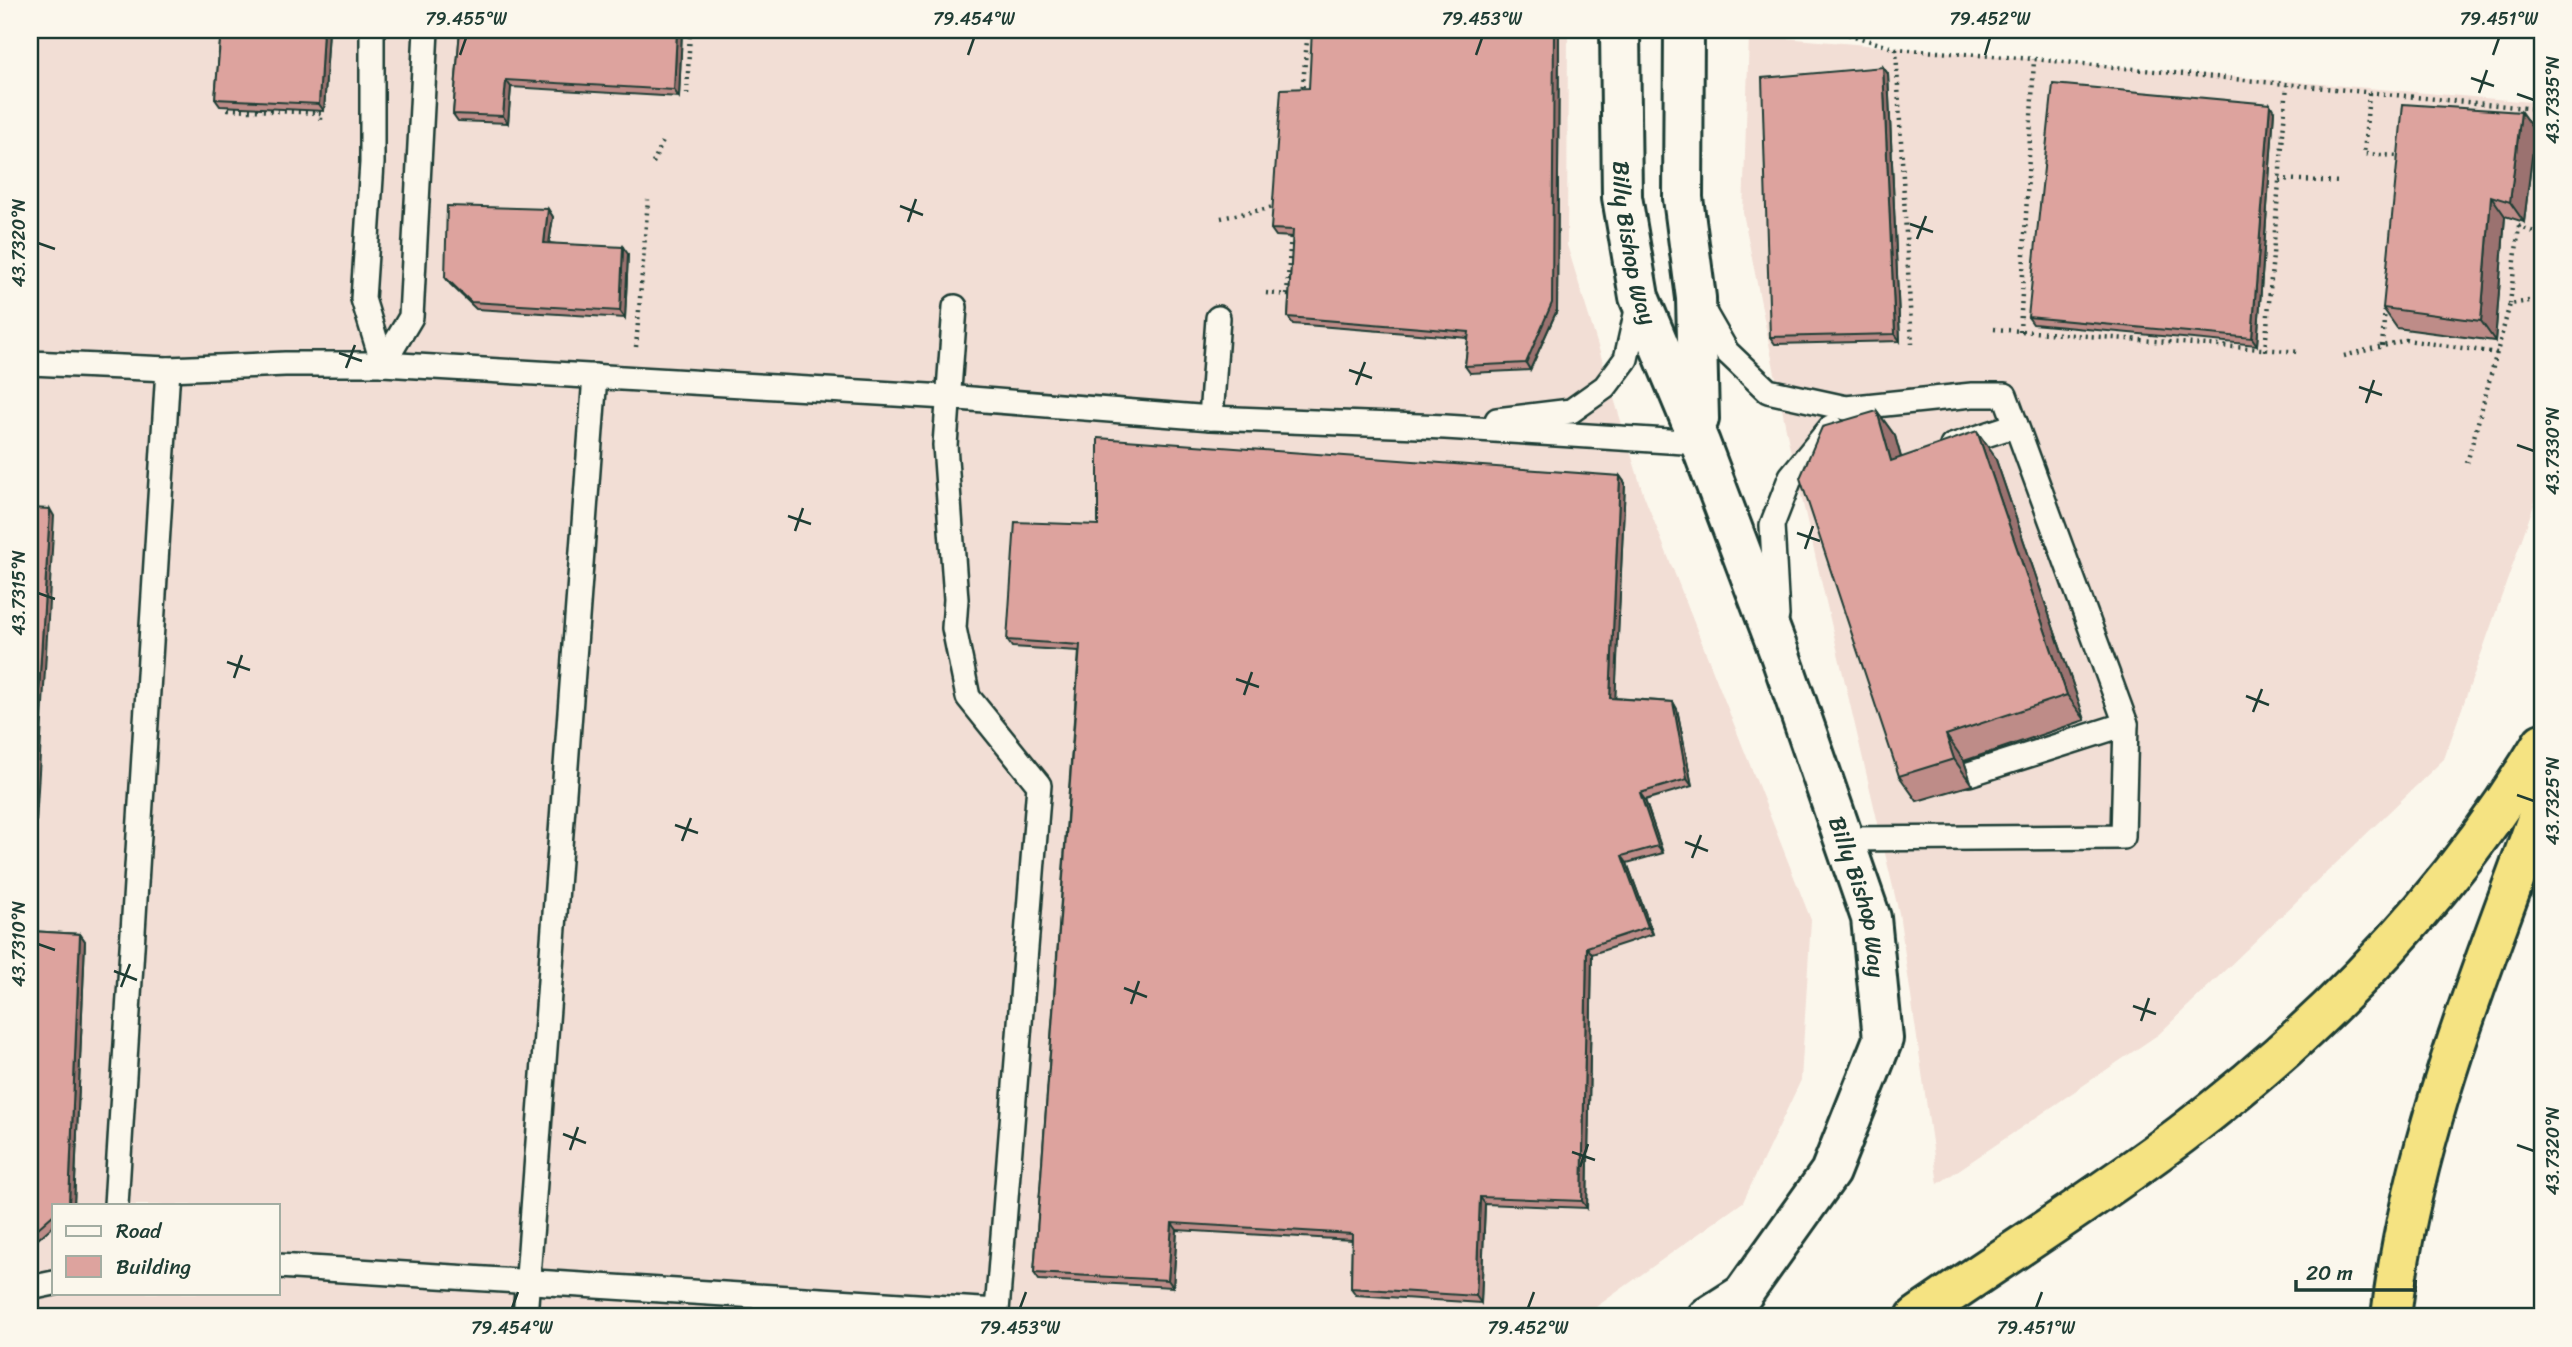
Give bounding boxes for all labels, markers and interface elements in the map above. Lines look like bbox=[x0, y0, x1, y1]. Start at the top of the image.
text: 79.455°W bbox=[425, 3, 508, 35]
text: 79.454°W bbox=[933, 3, 1016, 35]
text: 79.453°W bbox=[1442, 3, 1523, 35]
text: 79.452°W bbox=[1950, 3, 2032, 35]
text: 79.451°W bbox=[2460, 3, 2539, 35]
text: 43.7335°N bbox=[2537, 56, 2569, 144]
street label: Billy Bishop Way bbox=[1601, 161, 1669, 331]
text: 43.7320°N bbox=[3, 198, 35, 287]
text: 43.7330°N bbox=[2537, 406, 2569, 495]
text: 43.7315°N bbox=[3, 550, 35, 636]
text: 43.7325°N bbox=[2537, 756, 2569, 845]
street label: Billy Bishop Way bbox=[1817, 810, 1897, 979]
text: 43.7310°N bbox=[3, 900, 35, 987]
text: 43.7320°N bbox=[2537, 1106, 2569, 1195]
legend bbox=[52, 1204, 280, 1294]
text: Road bbox=[116, 1212, 163, 1250]
text: Building bbox=[116, 1248, 192, 1286]
scale bar bbox=[2296, 1249, 2414, 1293]
text: 20 m bbox=[2306, 1254, 2353, 1292]
text: 79.454°W bbox=[471, 1312, 554, 1344]
text: 79.453°W bbox=[980, 1312, 1061, 1344]
text: 79.452°W bbox=[1488, 1312, 1570, 1344]
text: 79.451°W bbox=[1997, 1312, 2076, 1344]

